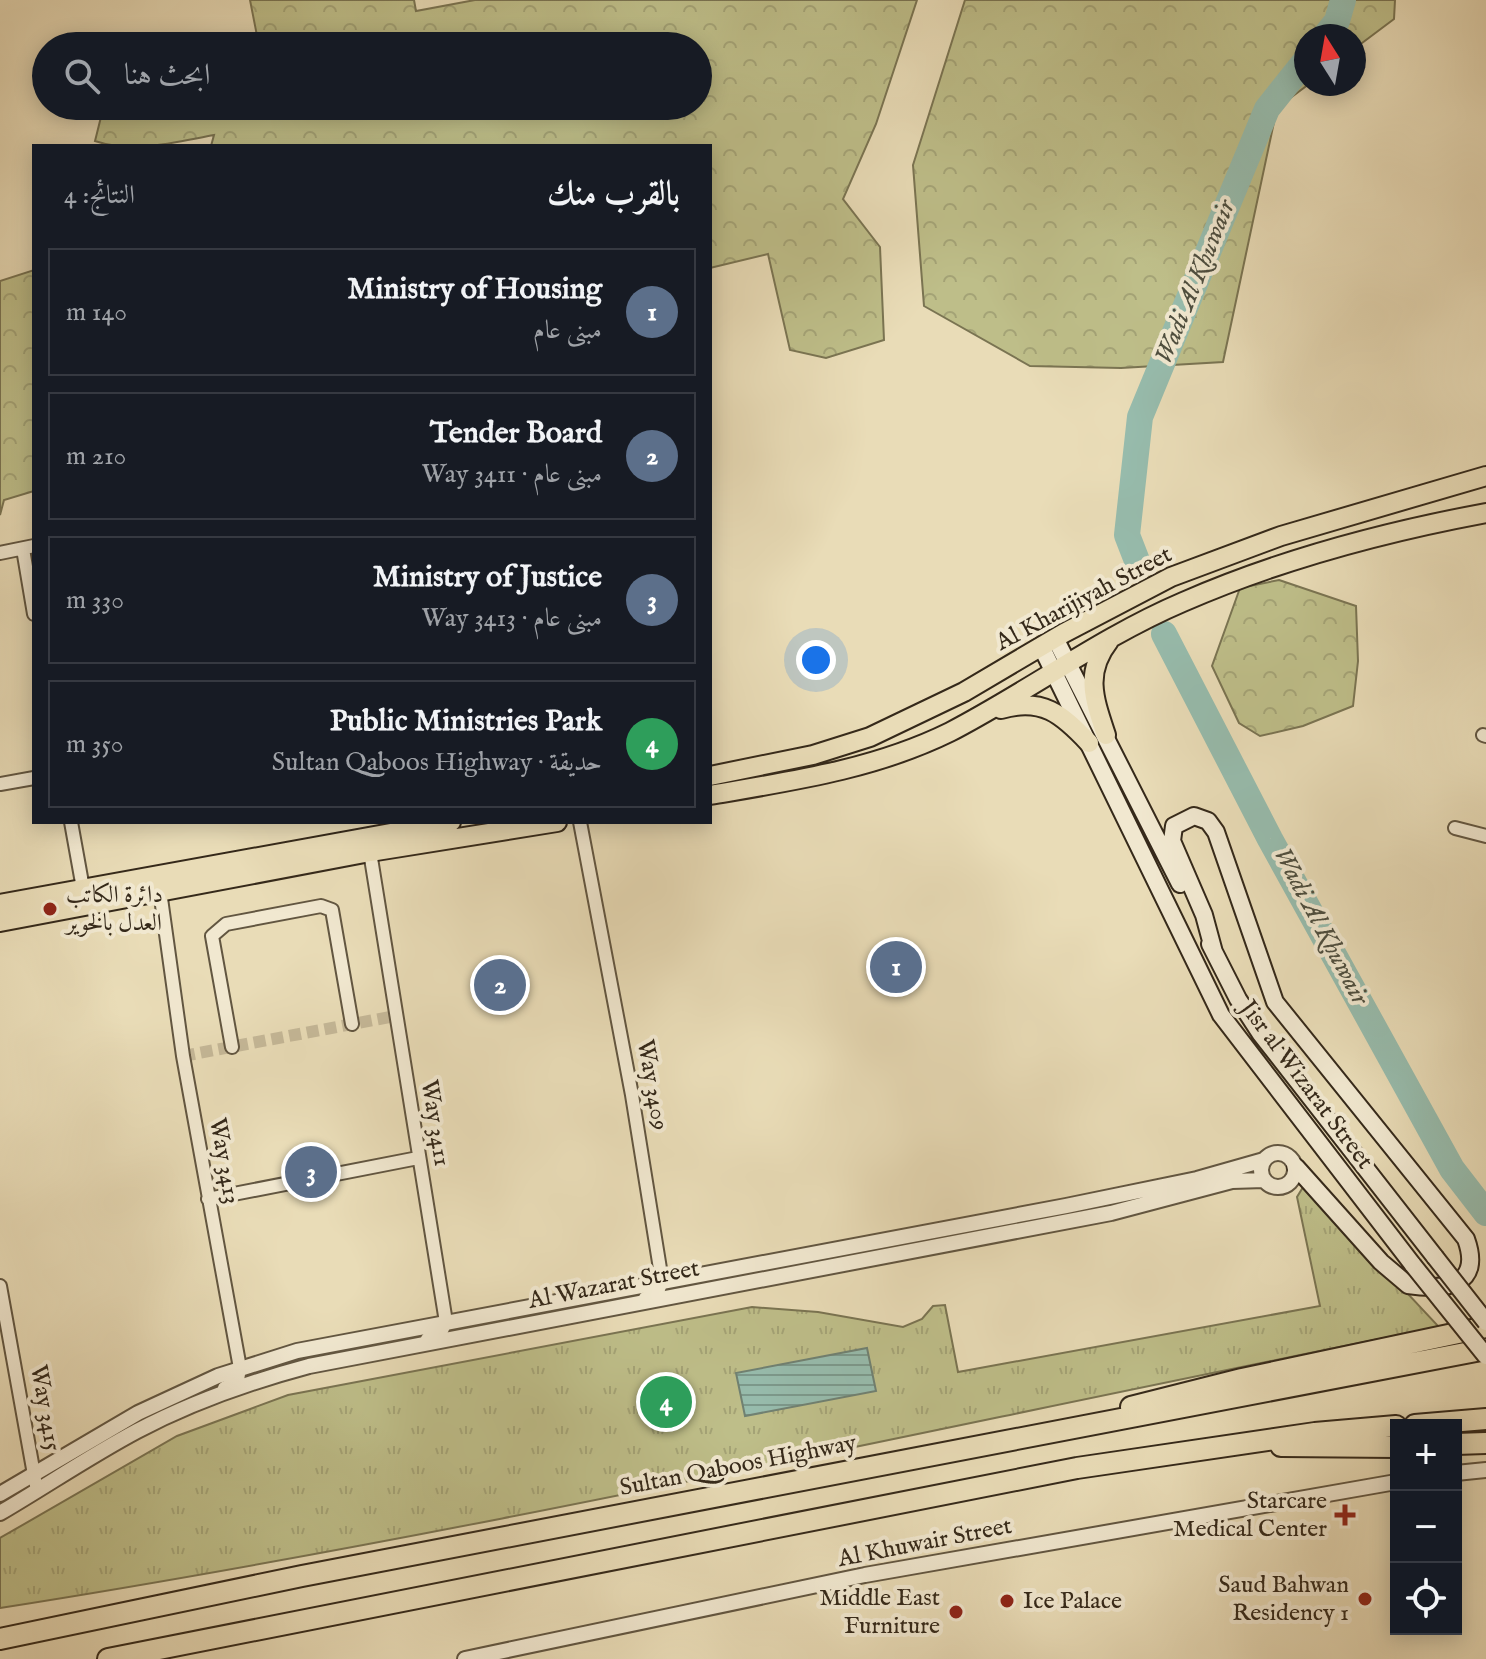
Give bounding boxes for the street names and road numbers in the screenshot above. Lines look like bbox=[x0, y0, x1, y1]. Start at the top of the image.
street label: Al Kharijiyah Street bbox=[990, 539, 1178, 659]
street label: Jisr al Wizarat Street bbox=[1230, 992, 1380, 1176]
street label: Way 3409 bbox=[629, 1037, 675, 1133]
street label: Way 3411 bbox=[413, 1078, 457, 1168]
street label: Way 3413 bbox=[201, 1115, 247, 1207]
street label: Al Wazarat Street bbox=[525, 1253, 702, 1317]
street label: Way 3415 bbox=[22, 1362, 68, 1454]
street label: Sultan Qaboos Highway bbox=[617, 1428, 859, 1504]
street label: Al Khuwair Street bbox=[834, 1511, 1015, 1575]

